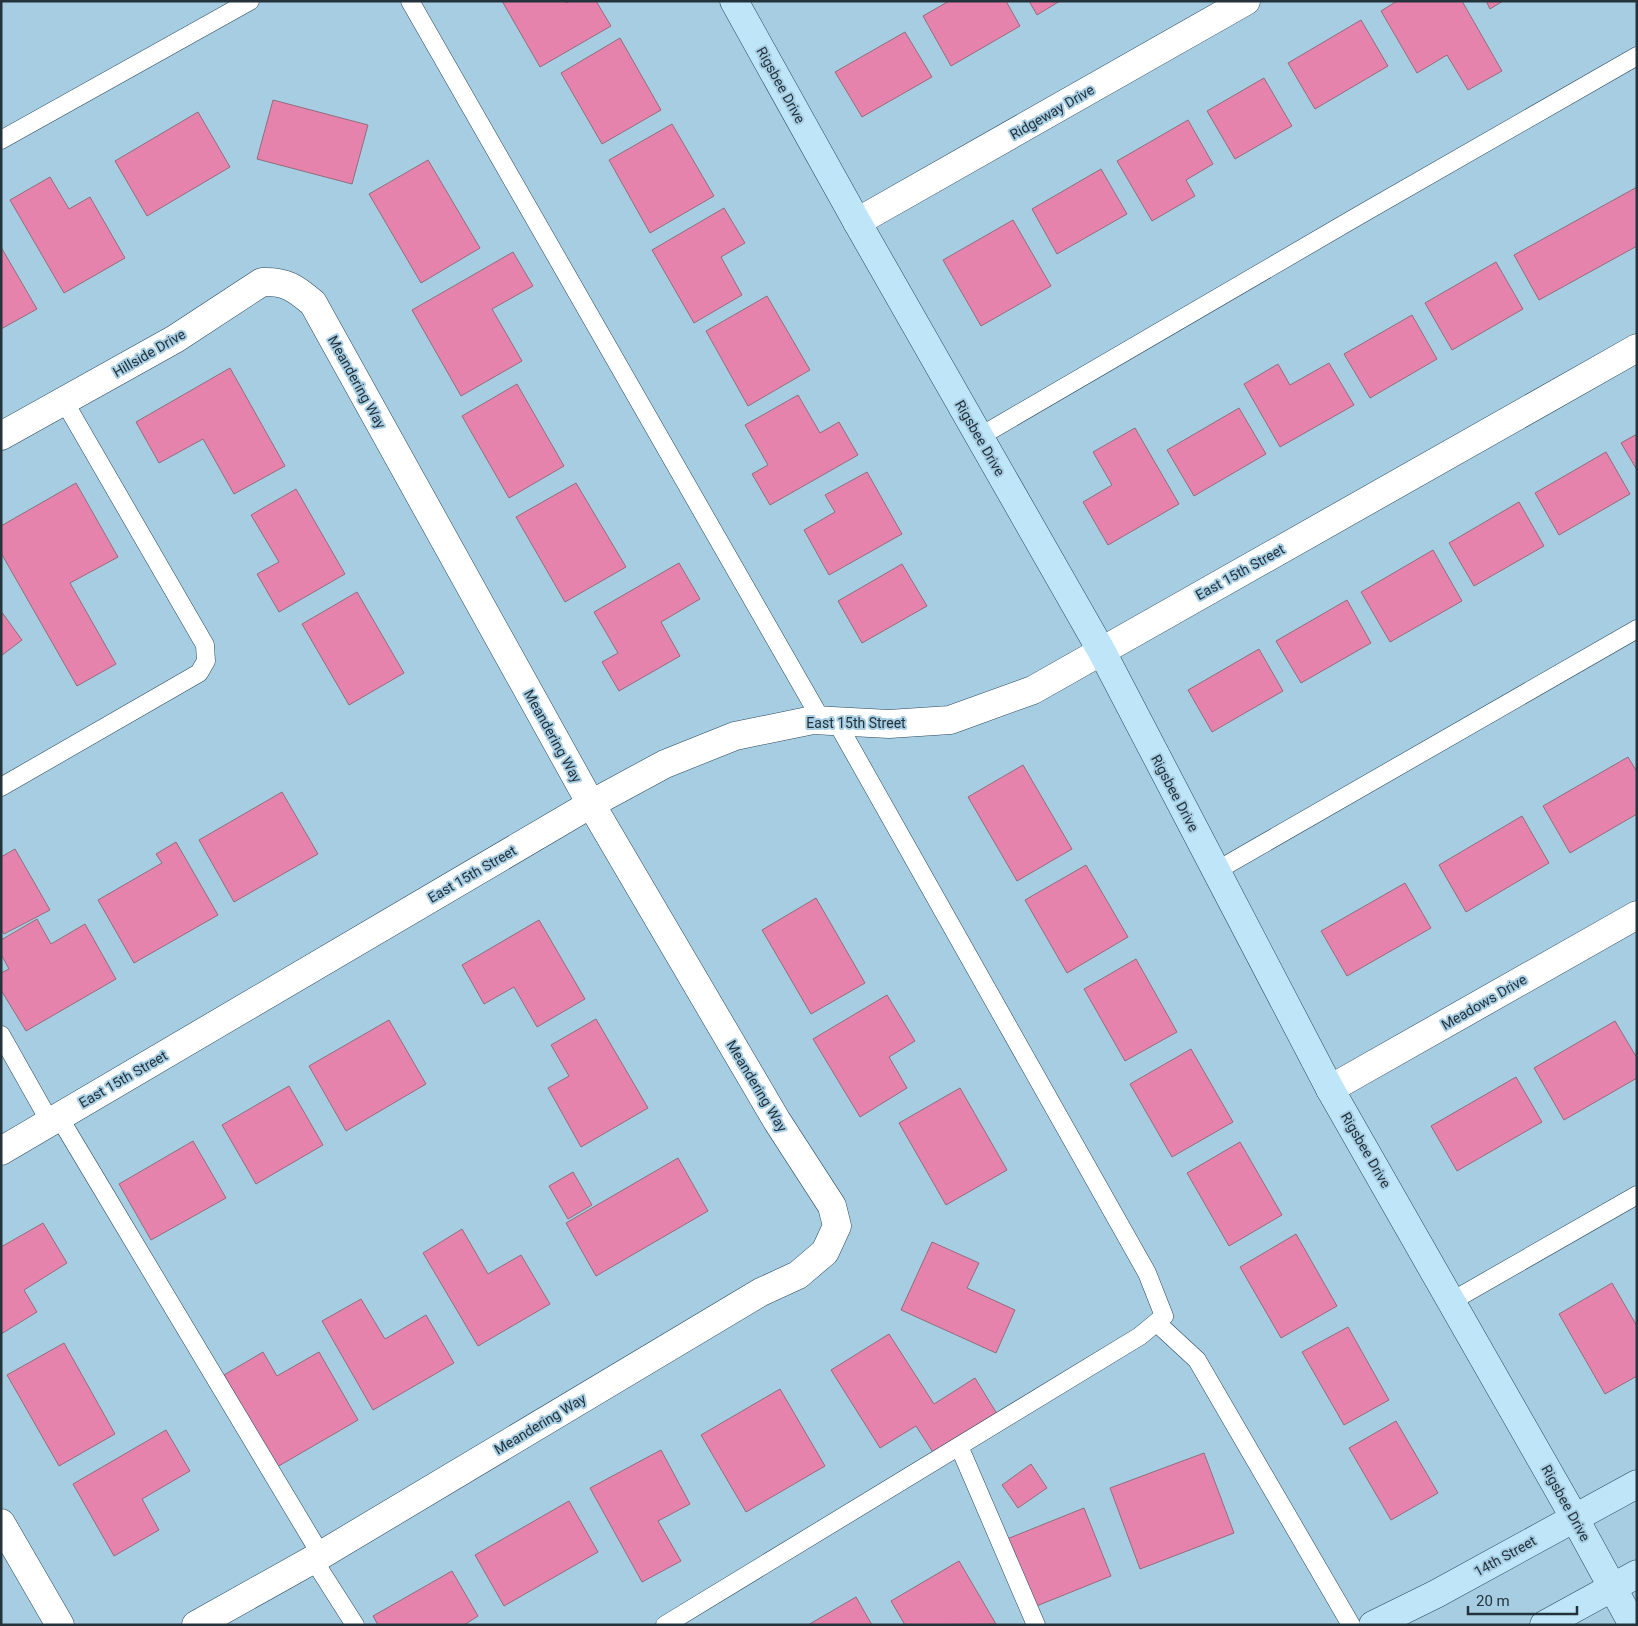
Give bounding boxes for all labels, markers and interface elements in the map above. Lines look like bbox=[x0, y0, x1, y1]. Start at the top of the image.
street label: Rigsbee Drive bbox=[753, 44, 809, 126]
street label: Ridgeway Drive bbox=[1007, 81, 1097, 143]
street label: Hillside Drive bbox=[110, 326, 188, 380]
street label: Meandering Way bbox=[325, 333, 389, 432]
street label: Rigsbee Drive bbox=[952, 397, 1008, 479]
street label: East 15th Street bbox=[1193, 541, 1288, 603]
street label: Meandering Way bbox=[521, 687, 585, 786]
street label: East 15th Street bbox=[806, 715, 906, 731]
street label: Rigsbee Drive bbox=[1148, 752, 1202, 834]
street label: East 15th Street bbox=[425, 842, 519, 906]
street label: Meadows Drive bbox=[1439, 971, 1529, 1033]
street label: Meandering Way bbox=[723, 1037, 791, 1135]
street label: East 15th Street bbox=[76, 1047, 170, 1111]
street label: Rigsbee Drive bbox=[1338, 1109, 1394, 1191]
street label: Meandering Way bbox=[491, 1390, 589, 1458]
street label: Rigsbee Drive bbox=[1538, 1462, 1594, 1544]
street label: 14th Street bbox=[1471, 1532, 1539, 1580]
scale bar bbox=[1468, 1584, 1577, 1616]
text: 20 m bbox=[1476, 1592, 1510, 1610]

